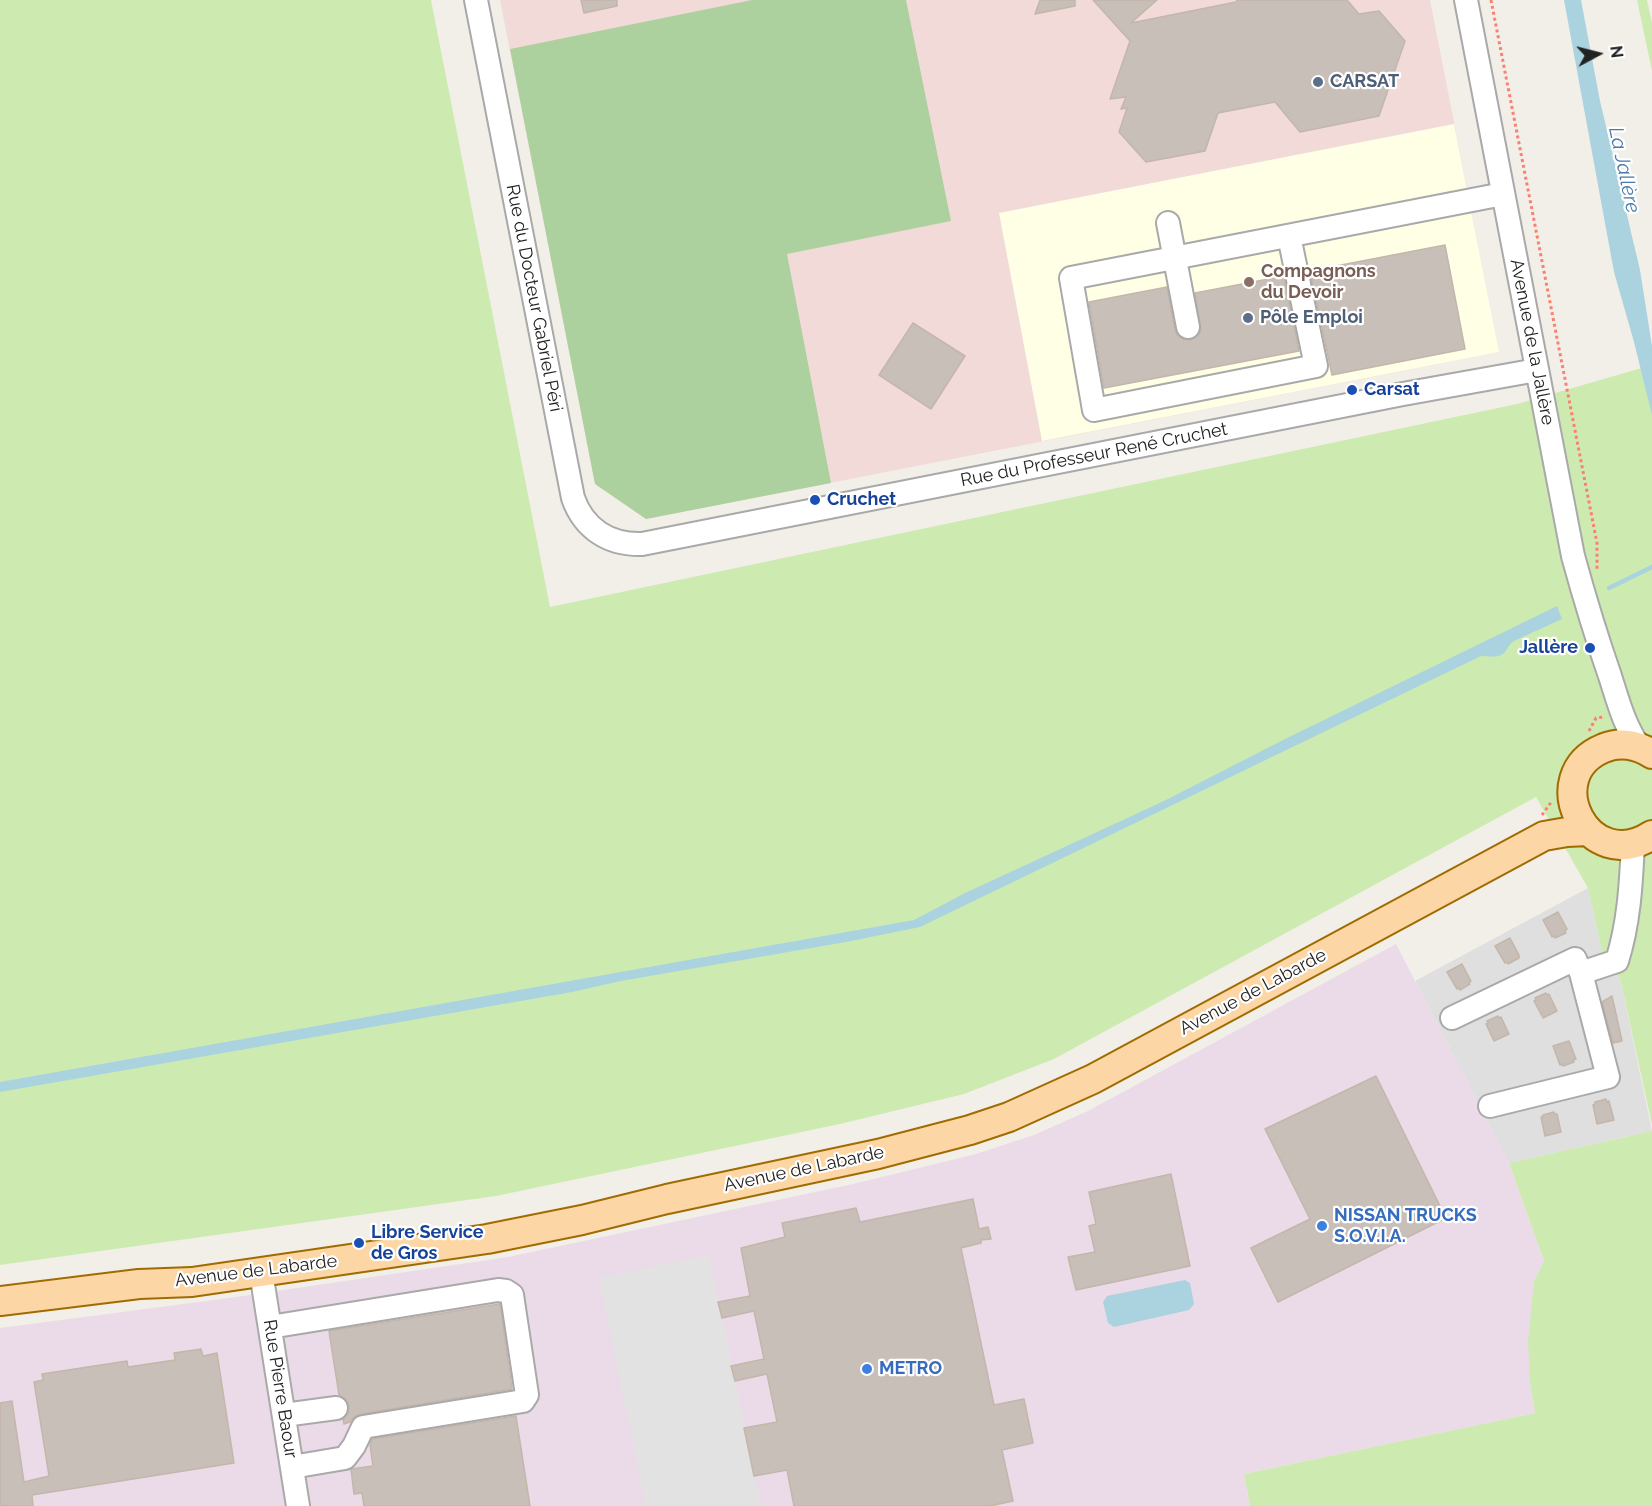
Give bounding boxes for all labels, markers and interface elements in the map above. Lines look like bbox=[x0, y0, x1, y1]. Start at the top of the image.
north arrow bbox=[1568, 24, 1628, 84]
text: N bbox=[1606, 45, 1627, 59]
place label: CARSAT bbox=[1330, 71, 1399, 93]
marker: CARSAT bbox=[1311, 75, 1325, 89]
water label: La Jallère bbox=[1603, 125, 1645, 215]
street label: Rue du Docteur Gabriel Péri bbox=[501, 182, 567, 414]
street label: Avenue de la Jallère bbox=[1505, 257, 1559, 427]
place label: Compagnons du Devoir bbox=[1261, 261, 1376, 304]
marker: Compagnons du Devoir bbox=[1242, 275, 1256, 289]
place label: Pôle Emploi bbox=[1260, 307, 1363, 329]
marker: Pôle Emploi bbox=[1241, 311, 1255, 325]
place label: Carsat bbox=[1364, 379, 1420, 401]
marker: Carsat bbox=[1345, 383, 1359, 397]
street label: Rue du Professeur René Cruchet bbox=[959, 419, 1229, 491]
place label: Cruchet bbox=[827, 489, 896, 511]
marker: Cruchet bbox=[808, 493, 822, 507]
place label: Jallère bbox=[1519, 637, 1578, 659]
marker: Jallère bbox=[1583, 641, 1597, 655]
street label: Avenue de Labarde bbox=[1176, 944, 1330, 1040]
street label: Avenue de Labarde bbox=[722, 1141, 886, 1197]
place label: NISSAN TRUCKS S.O.V.I.A. bbox=[1334, 1205, 1477, 1248]
marker: NISSAN TRUCKS S.O.V.I.A. bbox=[1315, 1219, 1329, 1233]
place label: Libre Service de Gros bbox=[371, 1222, 484, 1264]
marker: Libre Service de Gros bbox=[352, 1236, 366, 1250]
street label: Avenue de Labarde bbox=[174, 1250, 338, 1292]
street label: Rue Pierre Baour bbox=[258, 1318, 302, 1460]
place label: METRO bbox=[879, 1358, 942, 1380]
marker: METRO bbox=[860, 1362, 874, 1376]

